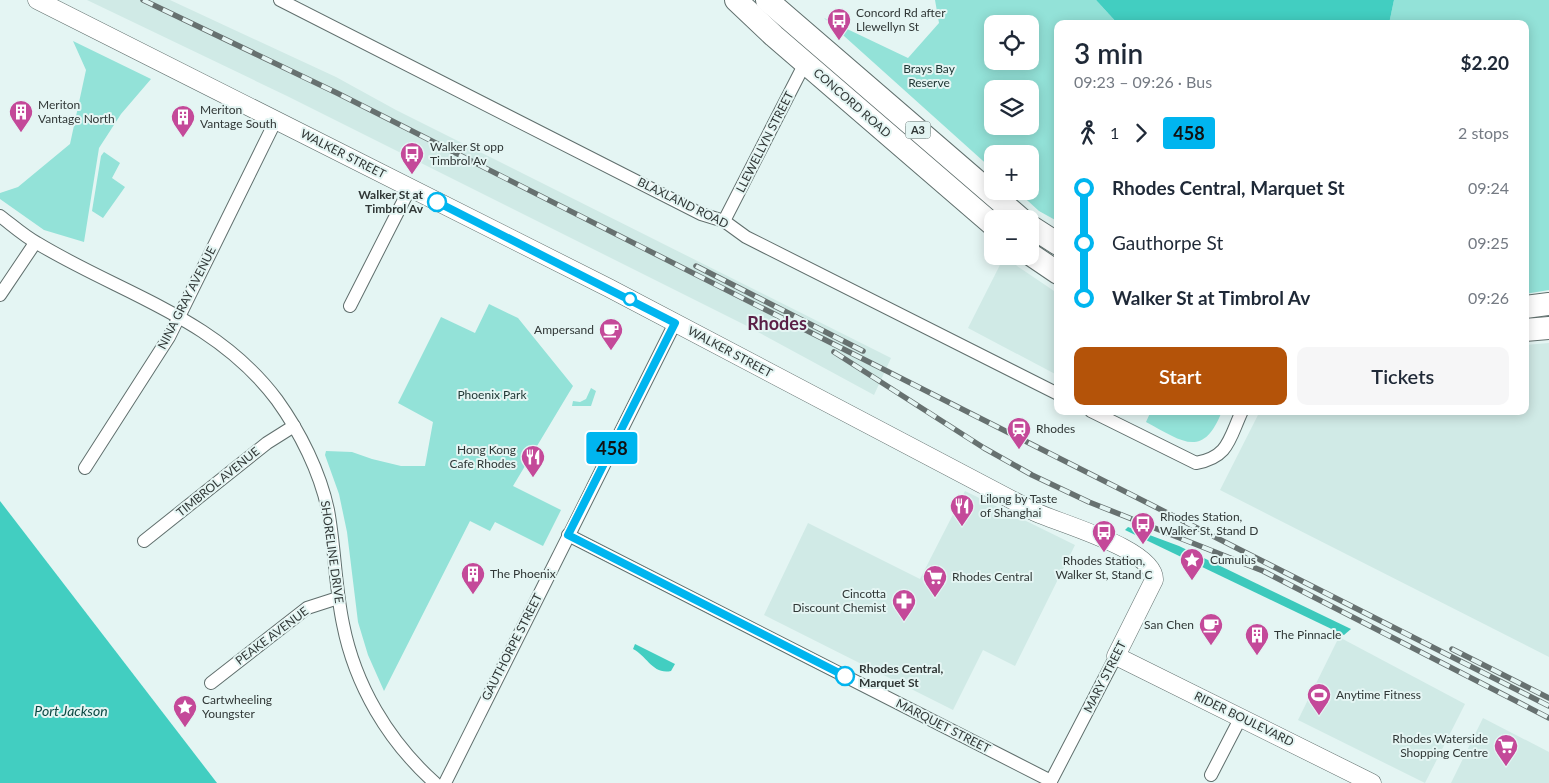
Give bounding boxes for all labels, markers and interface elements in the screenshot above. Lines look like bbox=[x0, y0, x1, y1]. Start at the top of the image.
place label: Concord Rd after Llewellyn St bbox=[856, 5, 946, 34]
bus stop icon: Concord Rd after Llewellyn St bbox=[826, 7, 852, 41]
map controls bbox=[984, 15, 1039, 265]
button: locate bbox=[984, 15, 1039, 70]
text: 3 min bbox=[1074, 36, 1143, 70]
text: $2.20 bbox=[1460, 51, 1509, 74]
park label: Brays Bay Reserve bbox=[903, 61, 956, 90]
street label: CONCORD ROAD bbox=[810, 65, 894, 140]
text: 09:23 – 09:26 · Bus bbox=[1074, 72, 1212, 91]
button: layers bbox=[984, 80, 1039, 135]
street label: LLEWELLYN STREET bbox=[733, 89, 797, 195]
place label: Meriton Vantage North bbox=[38, 97, 115, 126]
building icon: Meriton Vantage North bbox=[8, 99, 34, 133]
place label: Meriton Vantage South bbox=[200, 102, 277, 131]
building icon: Meriton Vantage South bbox=[170, 104, 196, 138]
icon: walk bbox=[1074, 119, 1102, 147]
icon: forward bbox=[1127, 119, 1155, 147]
road number: A3 bbox=[906, 122, 930, 138]
text: 458 bbox=[1173, 122, 1205, 144]
text: 1 bbox=[1110, 123, 1119, 142]
text: 2 stops bbox=[1458, 123, 1509, 142]
street label: WALKER STREET bbox=[298, 126, 388, 182]
place label: Walker St opp Timbrol Av bbox=[430, 139, 504, 168]
bus stop icon: Walker St opp Timbrol Av bbox=[399, 141, 425, 175]
button: + bbox=[984, 145, 1039, 200]
street label: BLAXLAND ROAD bbox=[635, 174, 731, 231]
text: Rhodes Central, Marquet St bbox=[1112, 176, 1345, 199]
text: 09:24 bbox=[1468, 178, 1509, 197]
place label: Walker St at Timbrol Av bbox=[358, 187, 424, 216]
marker: Walker St at Timbrol Av bbox=[427, 192, 447, 212]
button: − bbox=[984, 210, 1039, 265]
text: Gauthorpe St bbox=[1112, 231, 1223, 254]
text: 09:25 bbox=[1468, 233, 1509, 252]
street label: NINA GRAY AVENUE bbox=[154, 244, 219, 352]
text: Walker St at Timbrol Av bbox=[1112, 286, 1310, 309]
text: 09:26 bbox=[1468, 288, 1509, 307]
unlabelled marker bbox=[623, 292, 637, 306]
district label: Rhodes bbox=[747, 312, 807, 334]
cafe icon: Ampersand bbox=[598, 317, 624, 351]
place label: Ampersand bbox=[534, 322, 594, 337]
street label: WALKER STREET bbox=[685, 323, 775, 380]
button: Start bbox=[1074, 347, 1287, 405]
button: Tickets bbox=[1297, 347, 1509, 405]
park label: Phoenix Park bbox=[457, 387, 527, 402]
station icon: Rhodes bbox=[1006, 416, 1032, 450]
place label: Rhodes bbox=[1036, 421, 1075, 436]
line badge: 458 bbox=[583, 432, 641, 464]
text: 458 bbox=[596, 437, 628, 459]
place label: Hong Kong Cafe Rhodes bbox=[450, 442, 516, 471]
street label: TIMBROL AVENUE bbox=[173, 444, 262, 520]
restaurant icon: Hong Kong Cafe Rhodes bbox=[520, 444, 546, 478]
place label: Lilong by Taste of Shanghai bbox=[980, 491, 1057, 520]
restaurant icon: Lilong by Taste of Shanghai bbox=[949, 493, 975, 527]
street label: SHORELINE DRIVE bbox=[318, 500, 347, 604]
place label: Rhodes Station, Walker St, Stand D bbox=[1160, 509, 1258, 538]
bus stop icon: Rhodes Station, Walker St, Stand D bbox=[1130, 511, 1156, 545]
bus stop icon: Rhodes Station, Walker St, Stand C bbox=[1091, 519, 1117, 553]
place icon: Cumulus bbox=[1179, 547, 1205, 581]
place label: Cumulus bbox=[1210, 552, 1256, 567]
place label: Rhodes Station, Walker St, Stand C bbox=[1055, 553, 1153, 582]
building icon: The Phoenix bbox=[460, 561, 486, 595]
supermarket icon: Rhodes Central bbox=[922, 564, 948, 598]
place label: The Phoenix bbox=[490, 566, 556, 581]
place label: Rhodes Central bbox=[952, 569, 1032, 584]
place label: Cincotta Discount Chemist bbox=[793, 586, 887, 615]
pharmacy icon: Cincotta Discount Chemist bbox=[891, 588, 917, 622]
street label: GAUTHORPE STREET bbox=[478, 591, 545, 703]
street label: PEAKE AVENUE bbox=[232, 603, 311, 668]
cafe icon: San Chen bbox=[1198, 612, 1224, 646]
place label: San Chen bbox=[1144, 617, 1194, 632]
building icon: The Pinnacle bbox=[1244, 622, 1270, 656]
place label: The Pinnacle bbox=[1274, 627, 1341, 642]
street label: MARY STREET bbox=[1080, 638, 1129, 715]
place label: Rhodes Central, Marquet St bbox=[859, 661, 944, 690]
marker: Rhodes Central, Marquet St bbox=[835, 666, 855, 686]
sports icon: Anytime Fitness bbox=[1306, 682, 1332, 716]
place label: Anytime Fitness bbox=[1336, 687, 1421, 702]
street label: RIDER BOULEVARD bbox=[1192, 688, 1297, 749]
place label: Cartwheeling Youngster bbox=[202, 692, 272, 721]
place icon: Cartwheeling Youngster bbox=[172, 694, 198, 728]
street label: MARQUET STREET bbox=[894, 695, 993, 756]
water label: Port Jackson bbox=[34, 702, 108, 719]
place label: Rhodes Waterside Shopping Centre bbox=[1392, 731, 1488, 760]
supermarket icon: Rhodes Waterside Shopping Centre bbox=[1493, 733, 1519, 767]

